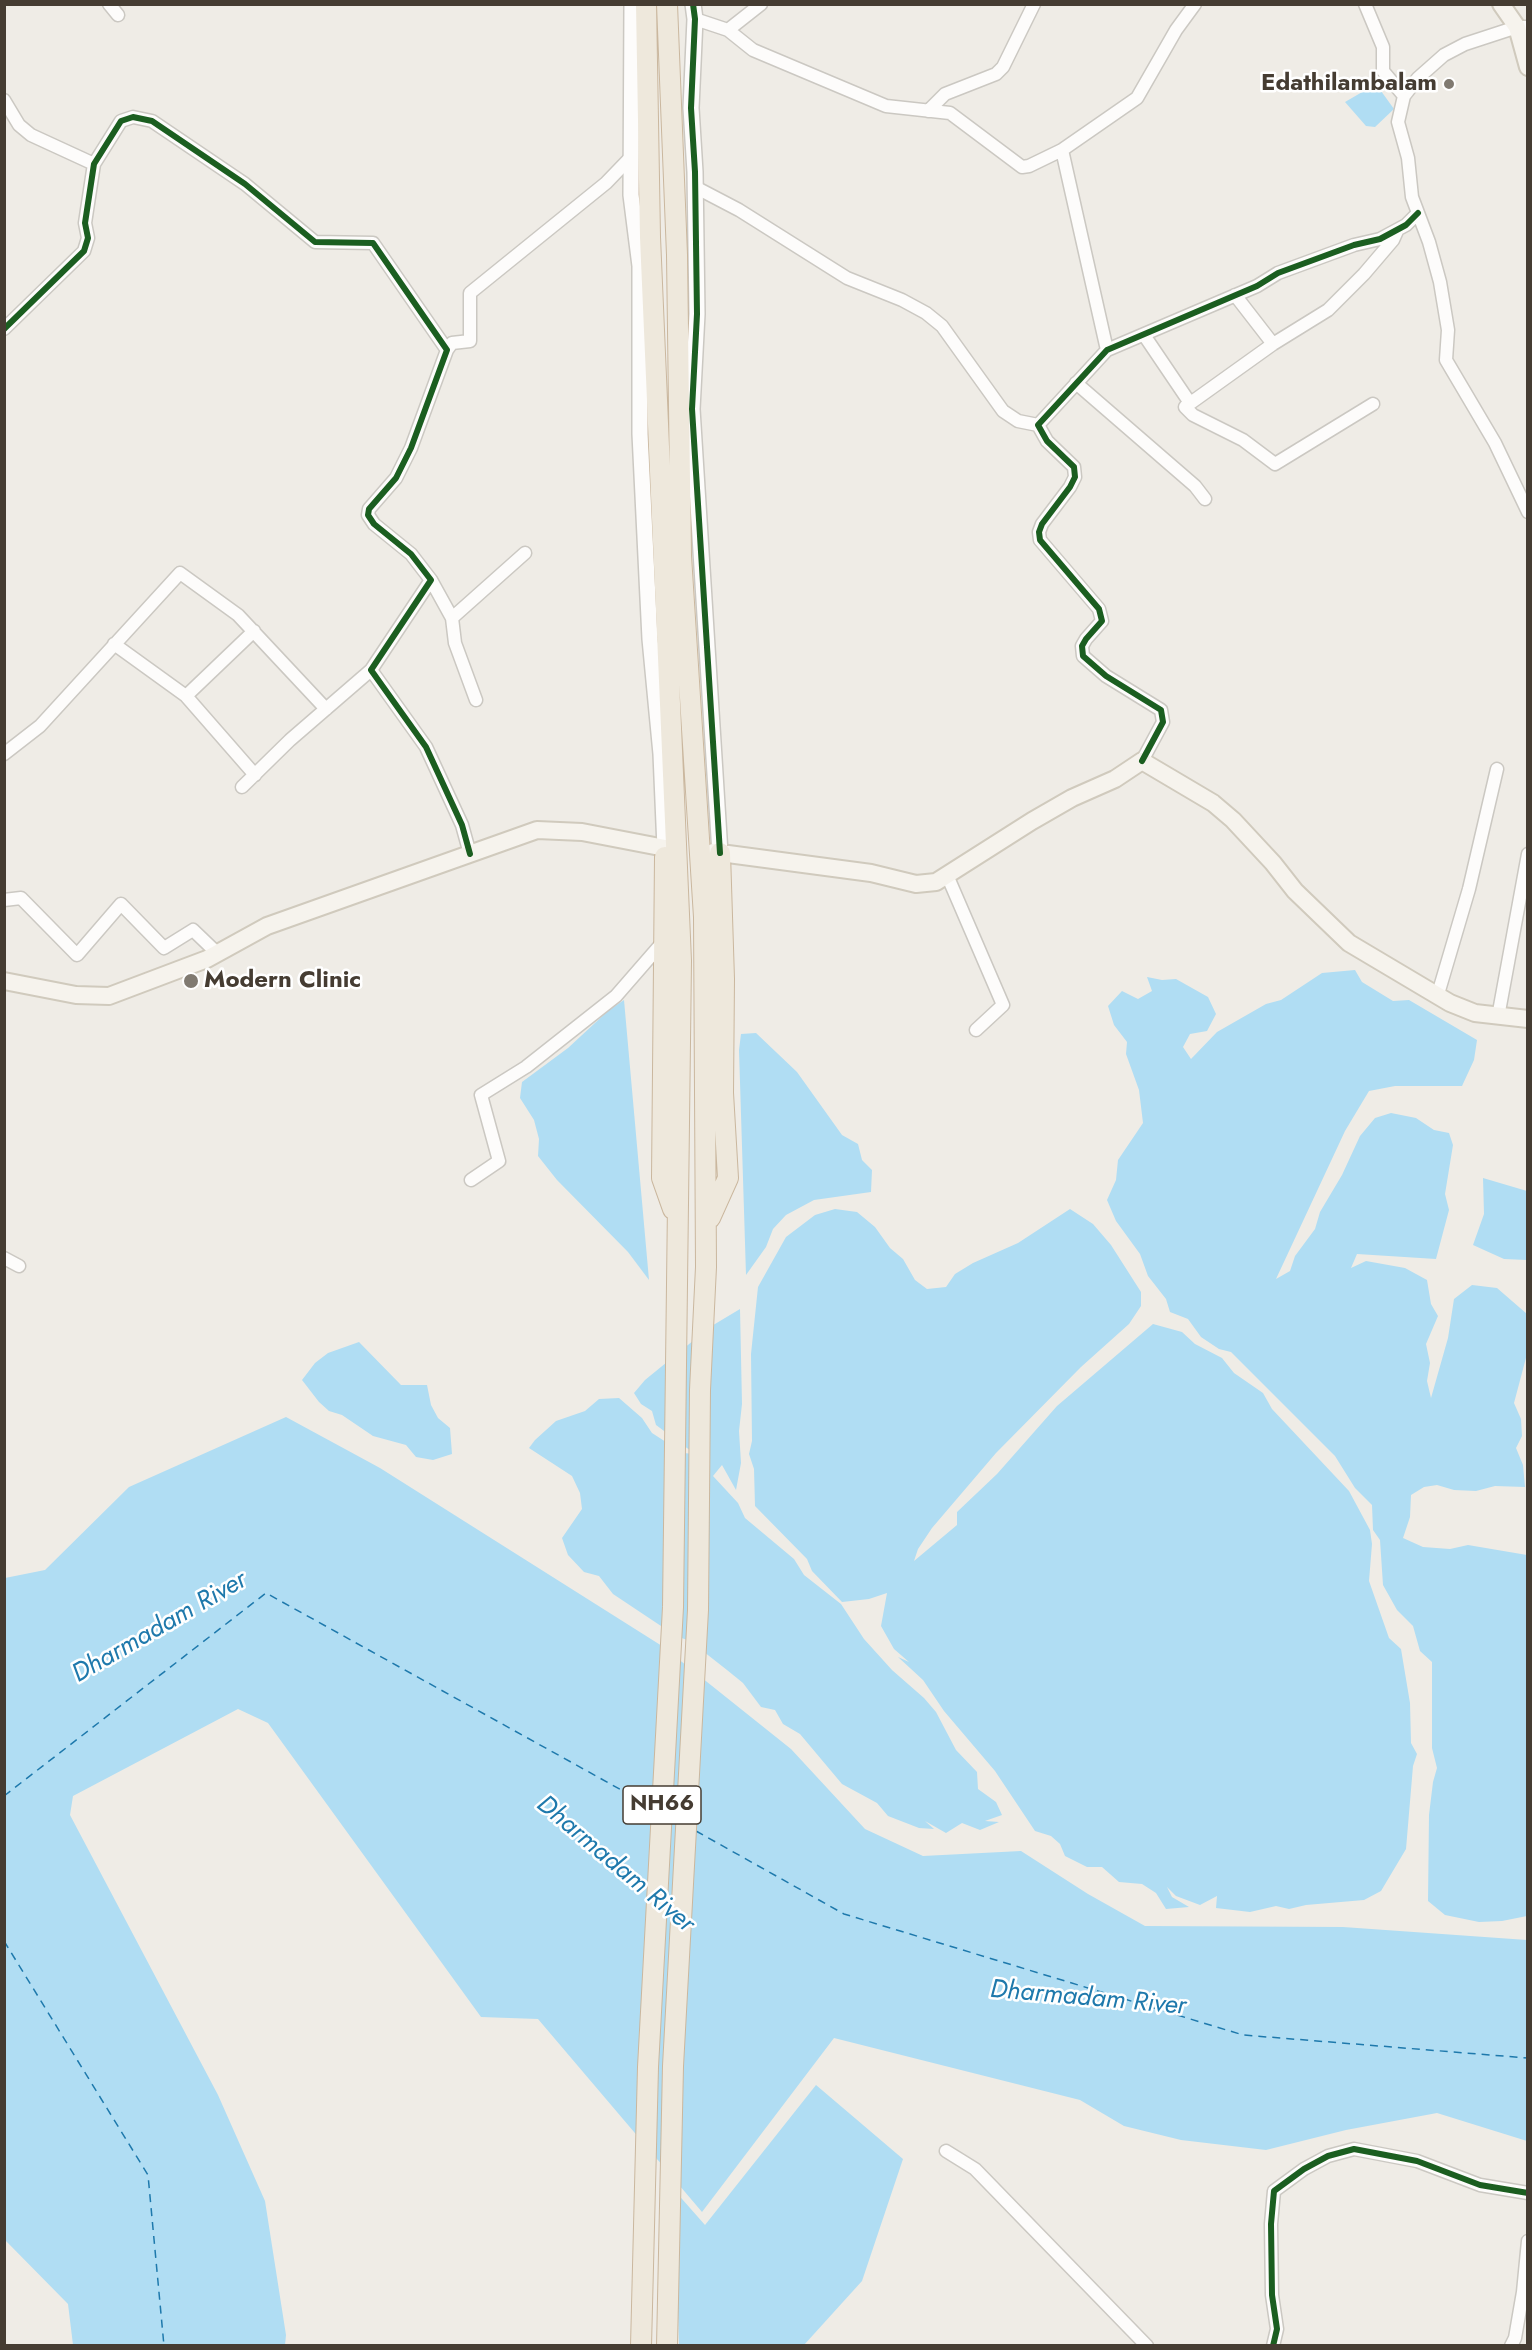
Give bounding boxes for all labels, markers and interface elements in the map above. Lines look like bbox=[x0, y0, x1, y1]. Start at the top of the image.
place label: Edathilambalam bbox=[1261, 70, 1437, 98]
marker: Edathilambalam bbox=[1442, 77, 1456, 91]
place label: Modern Clinic bbox=[204, 967, 361, 995]
marker: Modern Clinic bbox=[182, 972, 200, 990]
water label: Dharmadam River bbox=[67, 1565, 253, 1691]
road number: NH66 bbox=[623, 1786, 701, 1824]
water label: Dharmadam River bbox=[530, 1790, 700, 1940]
water label: Dharmadam River bbox=[989, 1975, 1187, 2023]

